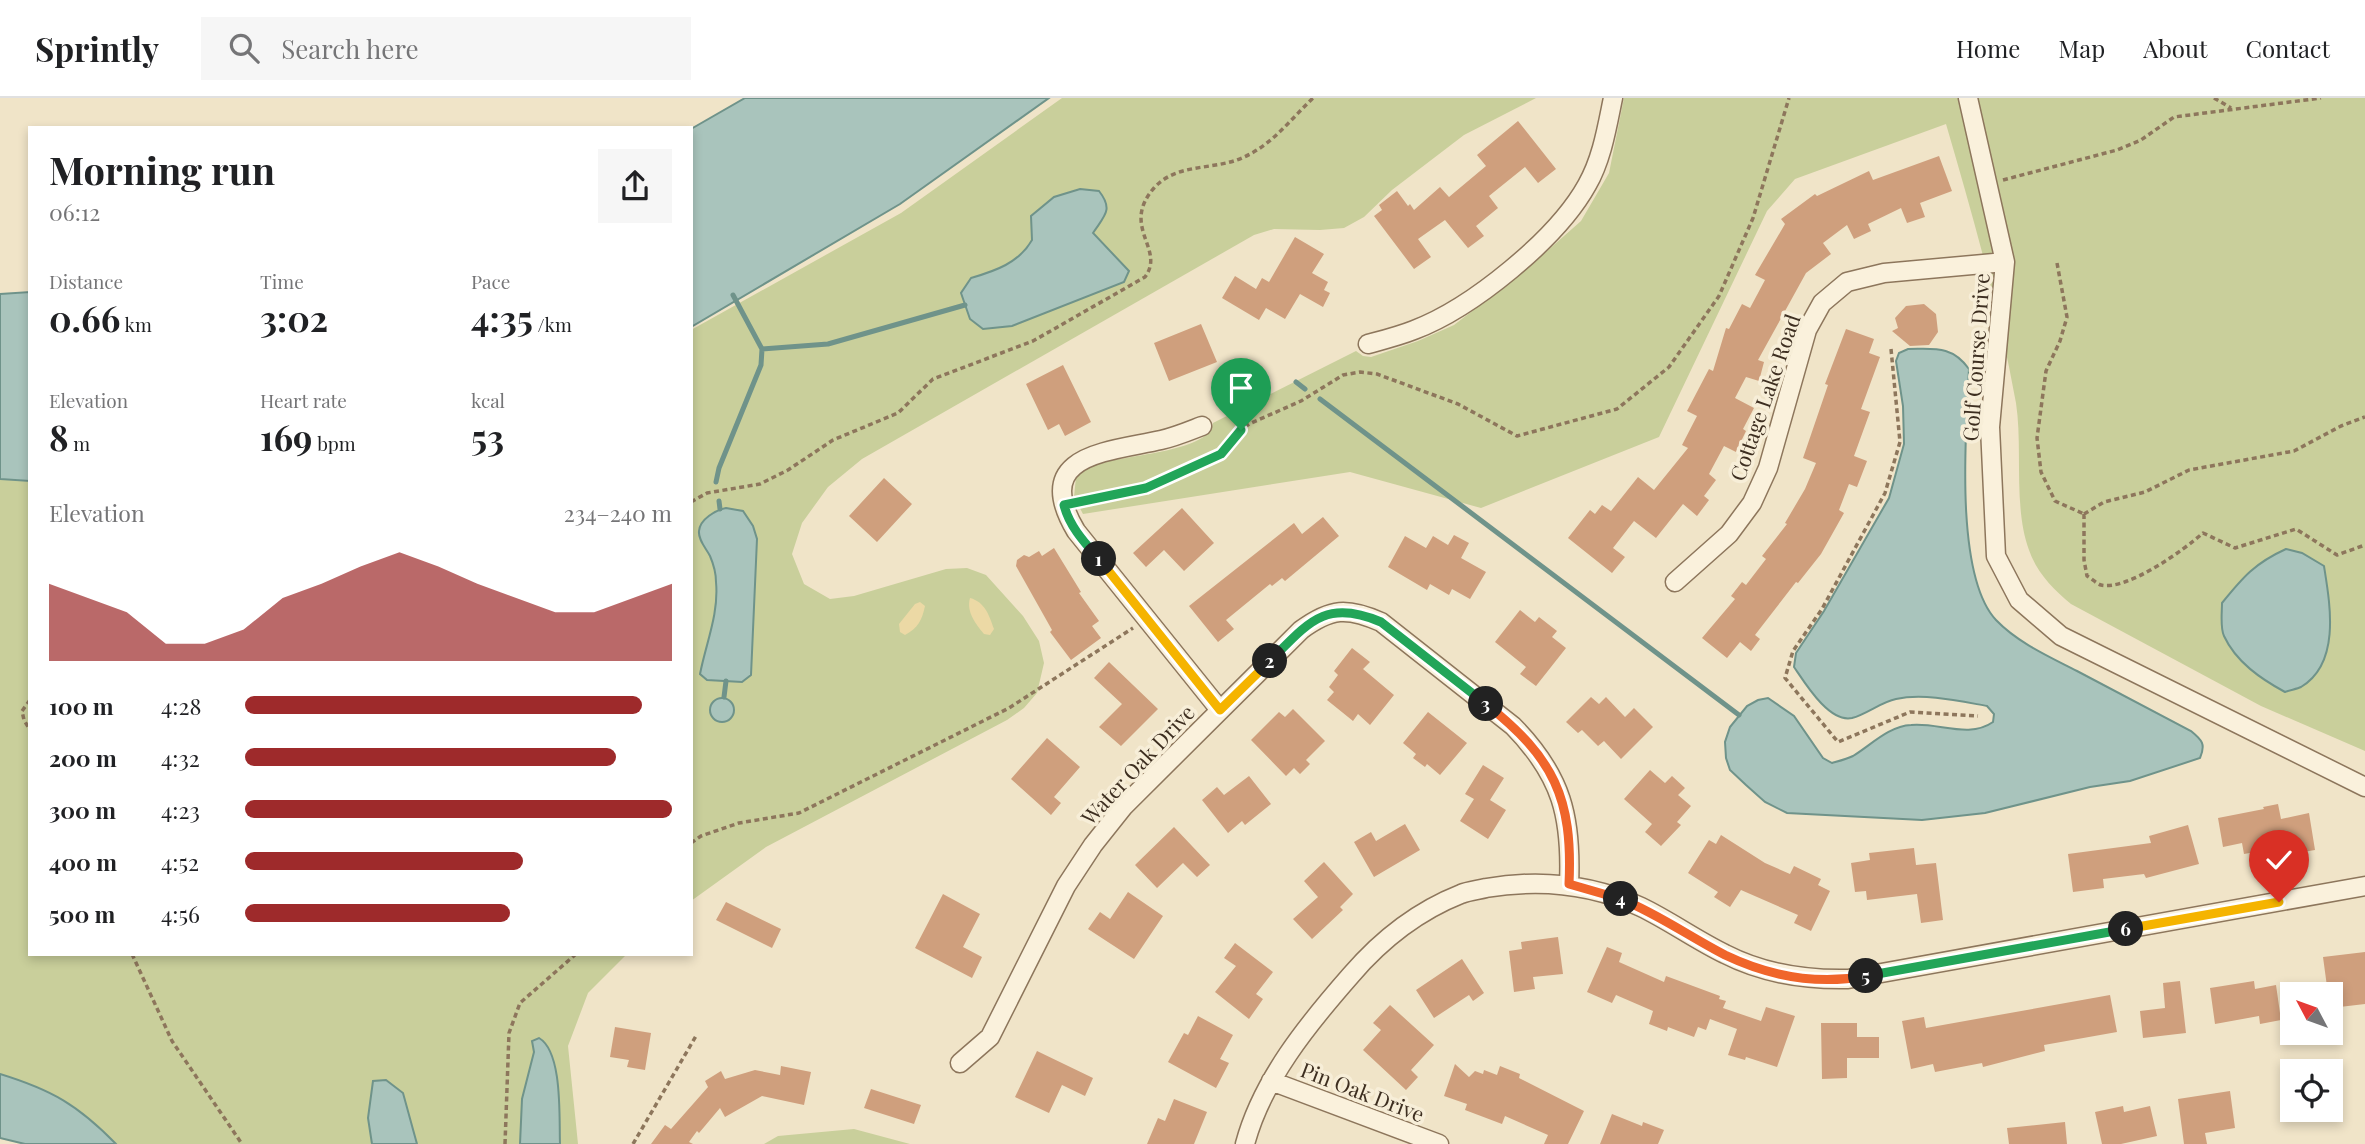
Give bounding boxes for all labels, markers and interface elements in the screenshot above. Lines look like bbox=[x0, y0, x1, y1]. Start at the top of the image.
search box bbox=[201, 17, 691, 80]
text: Sprintly bbox=[35, 26, 159, 70]
icon: search bbox=[225, 29, 263, 67]
text: Search here bbox=[281, 31, 419, 66]
text: Home bbox=[1956, 32, 2020, 64]
text: Map bbox=[2058, 32, 2105, 64]
text: About bbox=[2143, 32, 2207, 64]
text: Contact bbox=[2245, 32, 2330, 64]
text: Morning run bbox=[49, 144, 275, 195]
button: share bbox=[598, 149, 672, 223]
text: 06:12 bbox=[49, 196, 100, 227]
text: Distance bbox=[49, 268, 123, 294]
text: Time bbox=[260, 268, 304, 294]
text: Pace bbox=[471, 268, 510, 294]
street label: Golf Course Drive bbox=[1955, 272, 1995, 442]
text: 0.66 bbox=[49, 294, 120, 341]
text: 3:02 bbox=[260, 294, 328, 341]
text: 4:35 bbox=[471, 294, 533, 341]
street label: Cottage Lake Road bbox=[1722, 310, 1806, 484]
text: km bbox=[120, 311, 152, 337]
text: /km bbox=[533, 311, 572, 337]
pin bbox=[1211, 358, 1271, 430]
icon: arrive bbox=[1222, 369, 1260, 407]
text: Elevation bbox=[49, 387, 128, 413]
text: Heart rate bbox=[260, 387, 347, 413]
text: kcal bbox=[471, 387, 505, 413]
text: 8 bbox=[49, 413, 69, 460]
text: 169 bbox=[260, 413, 312, 460]
text: 53 bbox=[471, 413, 504, 460]
text: m bbox=[69, 430, 90, 456]
text: bpm bbox=[312, 430, 356, 456]
text: Elevation bbox=[49, 497, 145, 528]
text: 234–240 m bbox=[564, 497, 672, 528]
pin: 1 bbox=[1082, 542, 1116, 576]
text: 1 bbox=[1095, 545, 1102, 571]
pin: 2 bbox=[1252, 644, 1288, 678]
text: 2 bbox=[1265, 647, 1274, 673]
pin: 3 bbox=[1468, 686, 1504, 722]
text: 100 m bbox=[49, 690, 114, 721]
text: 4:28 bbox=[161, 690, 201, 721]
text: 3 bbox=[1481, 690, 1490, 716]
street label: Water Oak Drive bbox=[1073, 698, 1200, 831]
text: 200 m bbox=[49, 742, 117, 773]
text: 4:32 bbox=[161, 742, 200, 773]
text: 300 m bbox=[49, 794, 116, 825]
text: 4:23 bbox=[161, 794, 200, 825]
pin bbox=[2249, 830, 2309, 902]
icon: check bbox=[2260, 841, 2298, 879]
text: 400 m bbox=[49, 846, 117, 877]
text: 4:52 bbox=[161, 846, 199, 877]
pin: 4 bbox=[1604, 882, 1638, 916]
text: 4 bbox=[1615, 885, 1626, 911]
text: 500 m bbox=[49, 898, 115, 929]
text: 4:56 bbox=[161, 898, 200, 929]
pin: 6 bbox=[2108, 912, 2144, 946]
text: 6 bbox=[2120, 915, 2131, 941]
pin: 5 bbox=[1848, 958, 1884, 994]
text: 5 bbox=[1861, 962, 1870, 988]
north arrow bbox=[2280, 982, 2343, 1045]
map controls bbox=[2280, 982, 2343, 1122]
street label: Pin Oak Drive bbox=[1297, 1055, 1429, 1127]
button: locate bbox=[2280, 1059, 2343, 1122]

